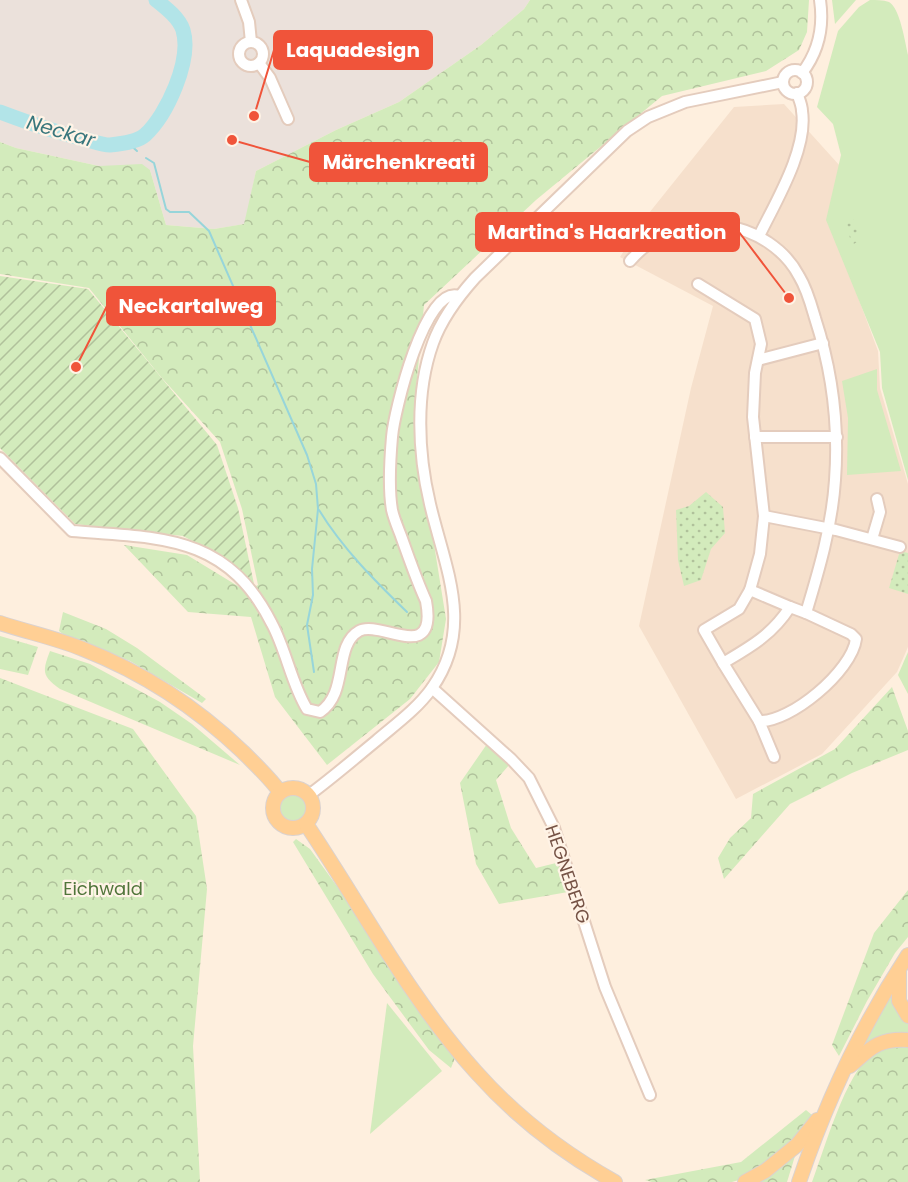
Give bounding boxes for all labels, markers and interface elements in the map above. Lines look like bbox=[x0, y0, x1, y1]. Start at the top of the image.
callout: Laquadesign bbox=[274, 31, 432, 69]
text: Laquadesign bbox=[286, 36, 420, 64]
water label: Neckar bbox=[24, 108, 99, 154]
callout: Märchenkreati bbox=[310, 143, 487, 181]
text: Märchenkreati bbox=[323, 148, 475, 176]
callout: Martina's Haarkreation bbox=[476, 213, 739, 251]
text: Martina's Haarkreation bbox=[488, 218, 726, 246]
callout: Neckartalweg bbox=[107, 287, 275, 325]
text: Neckartalweg bbox=[119, 292, 263, 320]
street label: HEGNEBERG bbox=[539, 821, 597, 927]
park label: Eichwald bbox=[63, 876, 143, 901]

